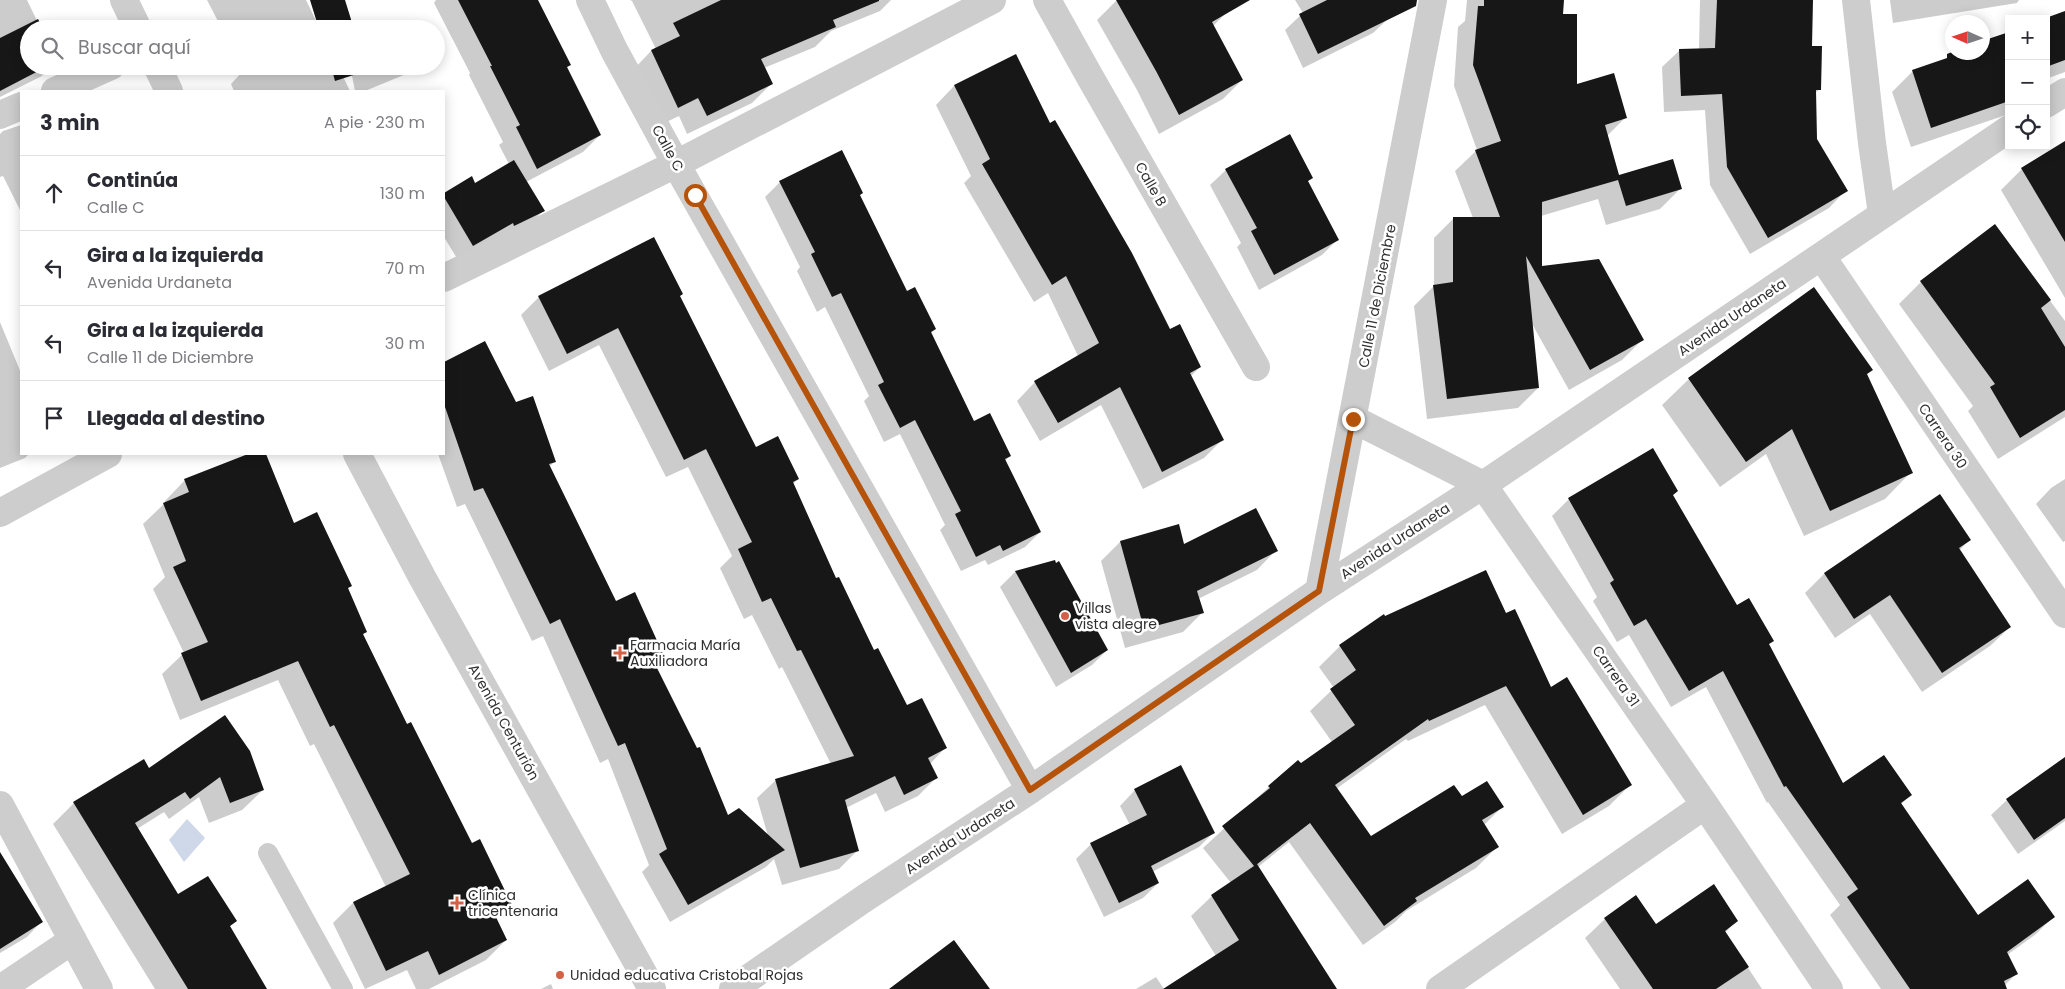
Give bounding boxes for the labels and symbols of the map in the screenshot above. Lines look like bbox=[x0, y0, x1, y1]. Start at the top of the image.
north arrow bbox=[1945, 15, 1990, 60]
street label: Calle C bbox=[647, 121, 689, 175]
street label: Calle B bbox=[1130, 158, 1172, 210]
route start bbox=[684, 184, 707, 207]
street label: Calle 11 de Diciembre bbox=[1353, 222, 1401, 370]
street label: Avenida Urdaneta bbox=[1674, 273, 1790, 361]
street label: Carrera 30 bbox=[1914, 399, 1972, 473]
route end bbox=[1342, 408, 1365, 431]
street label: Avenida Urdaneta bbox=[1336, 498, 1454, 584]
place label: Villas vista alegre bbox=[1075, 598, 1157, 634]
marker: Villas vista alegre bbox=[1059, 610, 1071, 622]
place label: Farmacia María Auxiliadora bbox=[630, 635, 740, 671]
street label: Carrera 31 bbox=[1588, 641, 1644, 711]
marker: Farmacia María Auxiliadora bbox=[614, 647, 626, 659]
street label: Avenida Centurión bbox=[464, 660, 544, 784]
street label: Avenida Urdaneta bbox=[901, 793, 1019, 879]
place label: Clínica tricentenaria bbox=[468, 885, 558, 921]
marker: Clínica tricentenaria bbox=[450, 896, 464, 910]
place label: Unidad educativa Cristobal Rojas bbox=[570, 965, 803, 985]
marker: Unidad educativa Cristobal Rojas bbox=[554, 969, 566, 981]

